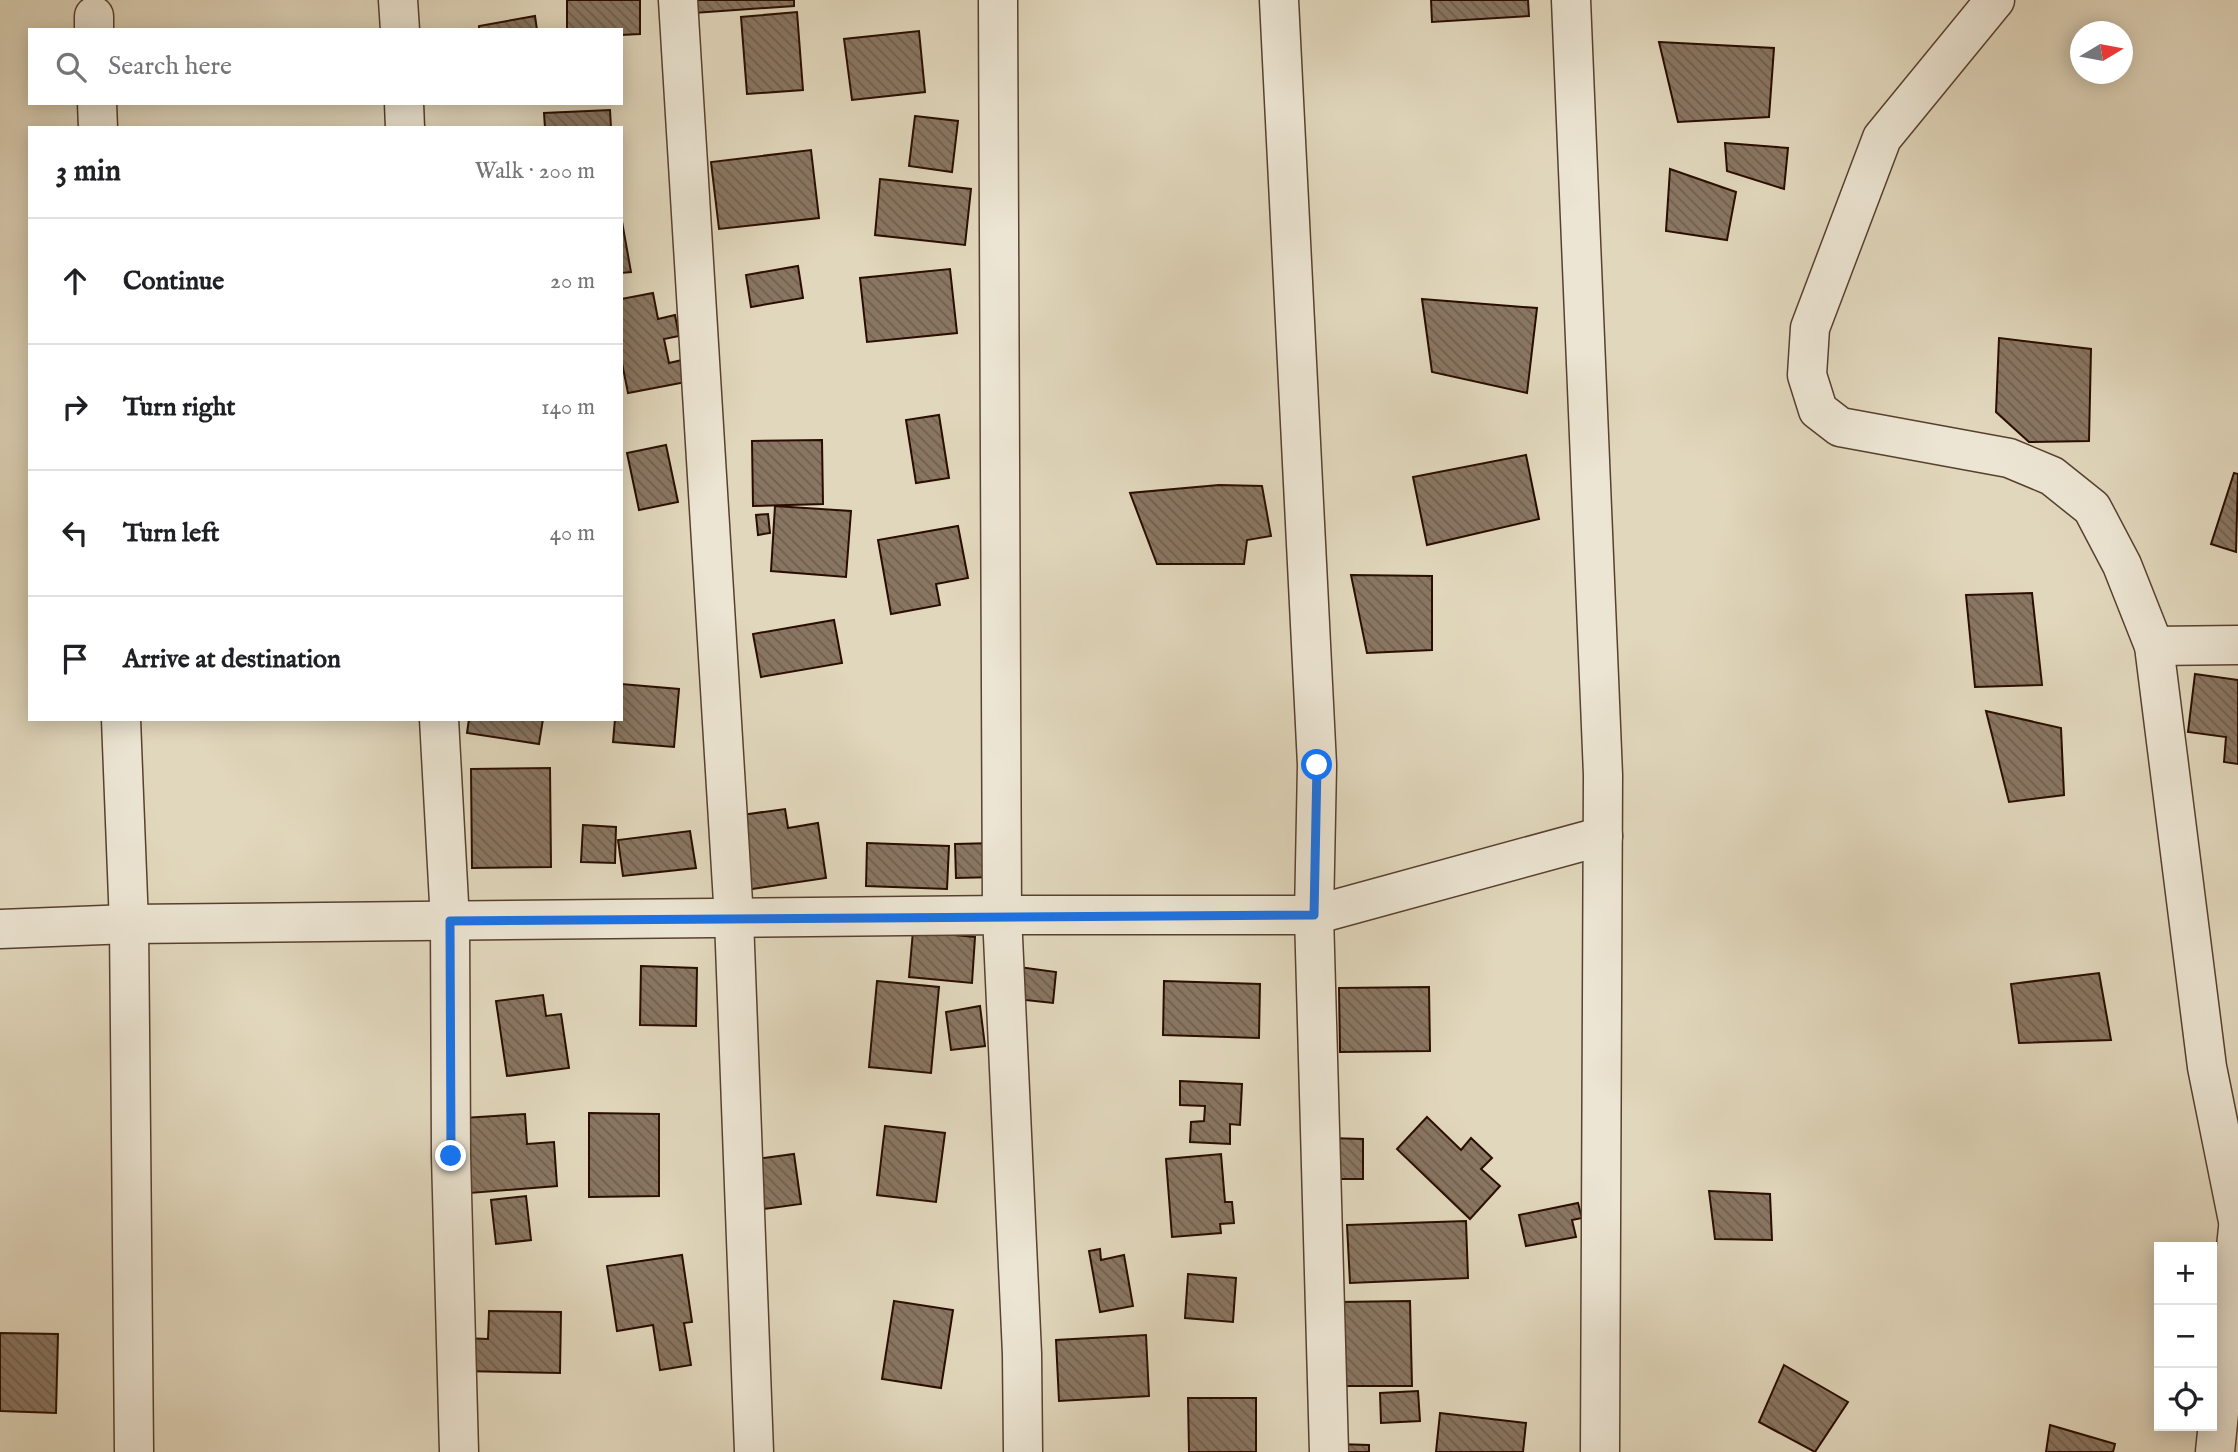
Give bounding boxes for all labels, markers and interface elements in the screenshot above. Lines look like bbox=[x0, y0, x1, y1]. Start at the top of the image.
north arrow bbox=[2070, 21, 2133, 84]
search box bbox=[28, 28, 623, 105]
icon: search bbox=[52, 48, 90, 86]
text: Search here bbox=[108, 50, 232, 83]
text: 3 min bbox=[56, 153, 121, 191]
text: Walk · 200 m bbox=[475, 157, 595, 186]
icon: ahead bbox=[56, 262, 94, 300]
text: Continue bbox=[123, 265, 224, 298]
text: 20 m bbox=[550, 267, 595, 296]
icon: right bbox=[56, 388, 94, 426]
text: Turn right bbox=[123, 391, 236, 424]
text: 140 m bbox=[541, 393, 595, 422]
icon: left bbox=[56, 514, 94, 552]
text: Turn left bbox=[123, 517, 220, 550]
text: 40 m bbox=[550, 519, 595, 548]
icon: arrive bbox=[56, 640, 94, 678]
text: Arrive at destination bbox=[123, 643, 341, 676]
route start bbox=[1301, 749, 1332, 780]
route end bbox=[435, 1140, 466, 1171]
map controls bbox=[2154, 1242, 2217, 1431]
button: + bbox=[2154, 1242, 2217, 1305]
button: − bbox=[2154, 1305, 2217, 1368]
button: locate bbox=[2154, 1368, 2217, 1431]

